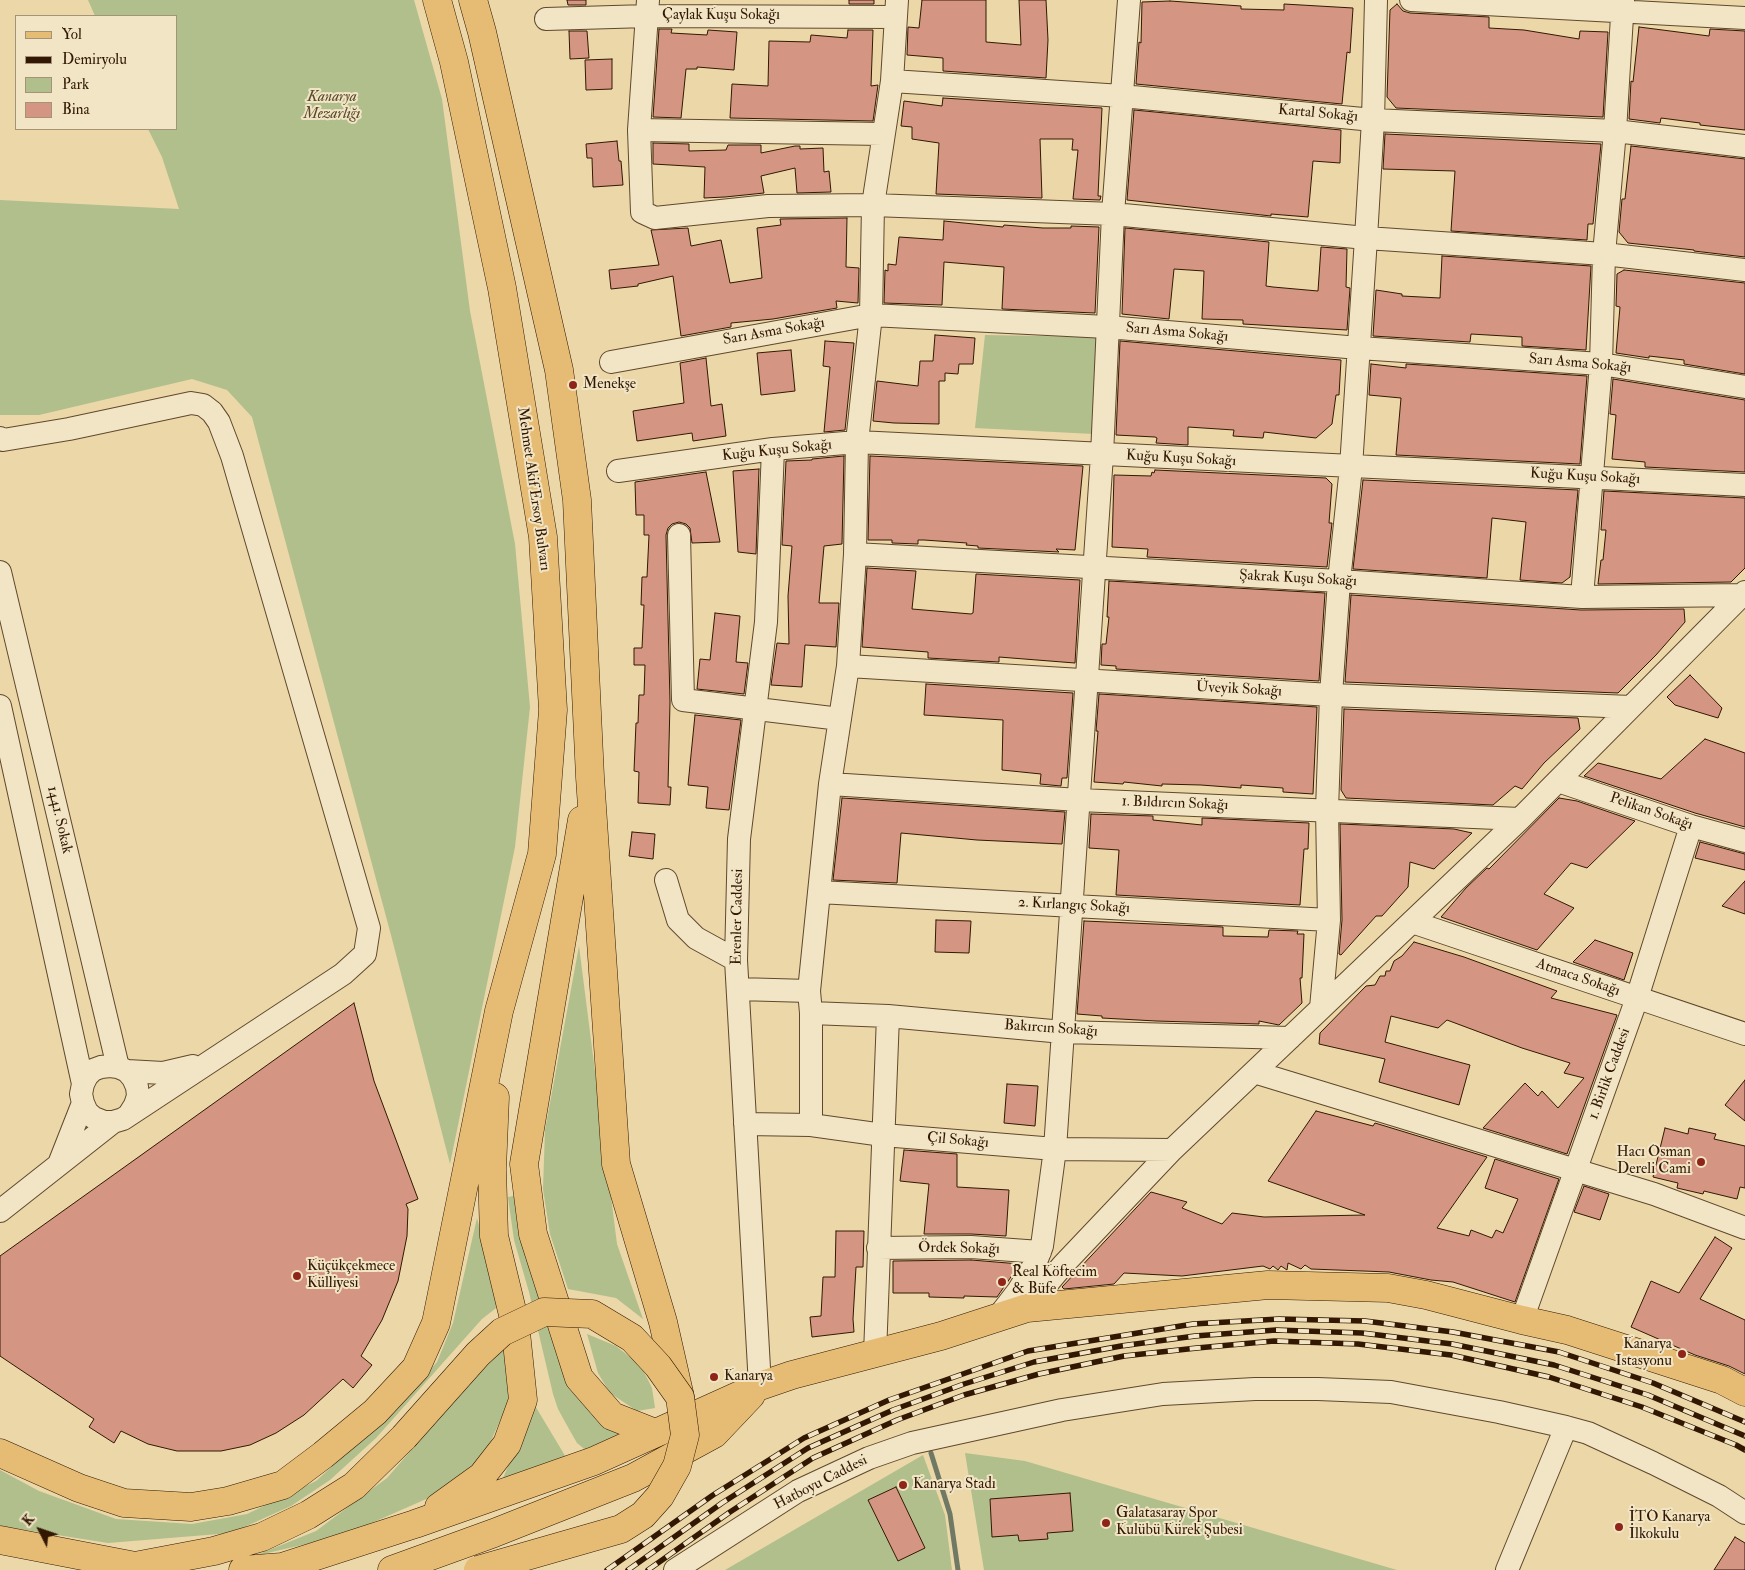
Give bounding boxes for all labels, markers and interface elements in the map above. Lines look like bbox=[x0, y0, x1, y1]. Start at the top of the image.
street label: Çaylak Kuşu Sokağı bbox=[662, 7, 780, 25]
legend bbox=[15, 15, 178, 130]
text: Yol bbox=[62, 25, 82, 44]
text: Demiryolu bbox=[62, 50, 127, 69]
text: Park bbox=[62, 75, 89, 94]
park label: Kanarya Mezarlığı bbox=[304, 89, 360, 124]
text: Bina bbox=[62, 100, 90, 119]
street label: Kartal Sokağı bbox=[1277, 102, 1359, 126]
street label: Sarı Asma Sokağı bbox=[722, 314, 826, 350]
street label: Sarı Asma Sokağı bbox=[1125, 320, 1229, 346]
street label: Sarı Asma Sokağı bbox=[1528, 351, 1632, 377]
place label: Menekşe bbox=[583, 376, 636, 394]
marker: Menekşe bbox=[567, 379, 579, 391]
street label: Mehmet Akif Ersoy Bulvarı bbox=[513, 406, 553, 572]
street label: Kuğu Kuşu Sokağı bbox=[721, 436, 833, 466]
street label: Kuğu Kuşu Sokağı bbox=[1125, 447, 1237, 471]
street label: Kuğu Kuşu Sokağı bbox=[1529, 465, 1641, 489]
street label: Şakrak Kuşu Sokağı bbox=[1239, 567, 1357, 591]
street label: Üveyik Sokağı bbox=[1196, 679, 1282, 701]
street label: 1441. Sokak bbox=[42, 784, 76, 856]
street label: Pelikan Sokağı bbox=[1607, 789, 1695, 835]
street label: 1. Bıldırcın Sokağı bbox=[1121, 793, 1229, 815]
street label: Erenler Caddesi bbox=[728, 869, 748, 965]
street label: 2. Kırlangıç Sokağı bbox=[1018, 894, 1130, 918]
street label: Atmaca Sokağı bbox=[1534, 955, 1622, 1001]
street label: Bakırcın Sokağı bbox=[1004, 1017, 1098, 1041]
street label: 1. Birlik Caddesi bbox=[1585, 1026, 1635, 1122]
street label: Çil Sokağı bbox=[926, 1129, 990, 1153]
place label: Hacı Osman Dereli Cami bbox=[1616, 1144, 1691, 1179]
marker: Hacı Osman Dereli Cami bbox=[1695, 1156, 1707, 1168]
street label: Ördek Sokağı bbox=[918, 1239, 1000, 1259]
place label: Küçükçekmece Külliyesi bbox=[307, 1258, 395, 1293]
place label: Real Köftecim & Büfe bbox=[1012, 1264, 1097, 1299]
marker: Küçükçekmece Külliyesi bbox=[291, 1270, 303, 1282]
marker: Real Köftecim & Büfe bbox=[996, 1276, 1008, 1288]
place label: Kanarya Istasyonu bbox=[1616, 1336, 1672, 1371]
marker: Kanarya Istasyonu bbox=[1676, 1348, 1688, 1360]
place label: Kanarya bbox=[724, 1368, 773, 1386]
marker: Kanarya bbox=[708, 1371, 720, 1383]
street label: Hatboyu Caddesi bbox=[771, 1452, 871, 1514]
place label: Kanarya Stadı bbox=[913, 1476, 996, 1494]
marker: Kanarya Stadı bbox=[897, 1479, 909, 1491]
north arrow bbox=[15, 1505, 65, 1555]
place label: Galatasaray Spor Kulübü Kürek Şubesi bbox=[1116, 1505, 1243, 1540]
place label: İTO Kanarya İlkokulu bbox=[1629, 1509, 1710, 1544]
text: K bbox=[19, 1511, 38, 1529]
marker: Galatasaray Spor Kulübü Kürek Şubesi bbox=[1100, 1517, 1112, 1529]
marker: İTO Kanarya İlkokulu bbox=[1613, 1521, 1625, 1533]

